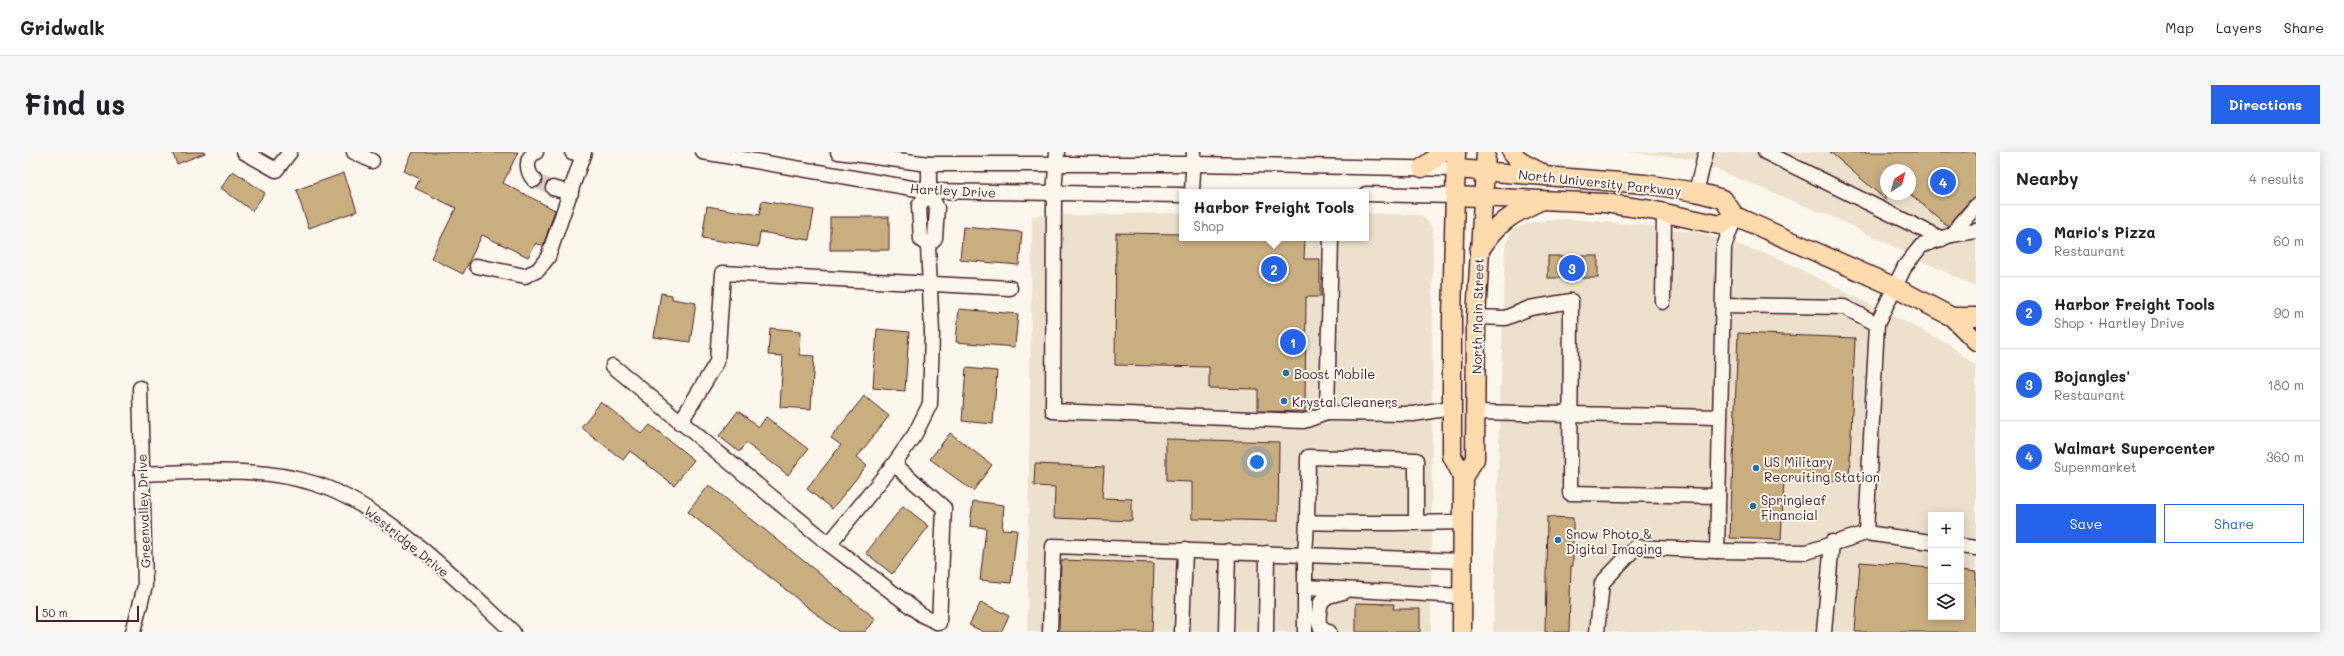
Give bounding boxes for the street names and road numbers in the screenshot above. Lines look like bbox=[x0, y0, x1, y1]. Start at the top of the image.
street label: North University Parkway bbox=[1518, 165, 1683, 199]
street label: Hartley Drive bbox=[909, 179, 997, 201]
street label: North Main Street bbox=[1467, 257, 1487, 374]
street label: Greenvalley Drive bbox=[133, 454, 153, 568]
street label: Westridge Drive bbox=[361, 502, 453, 580]

